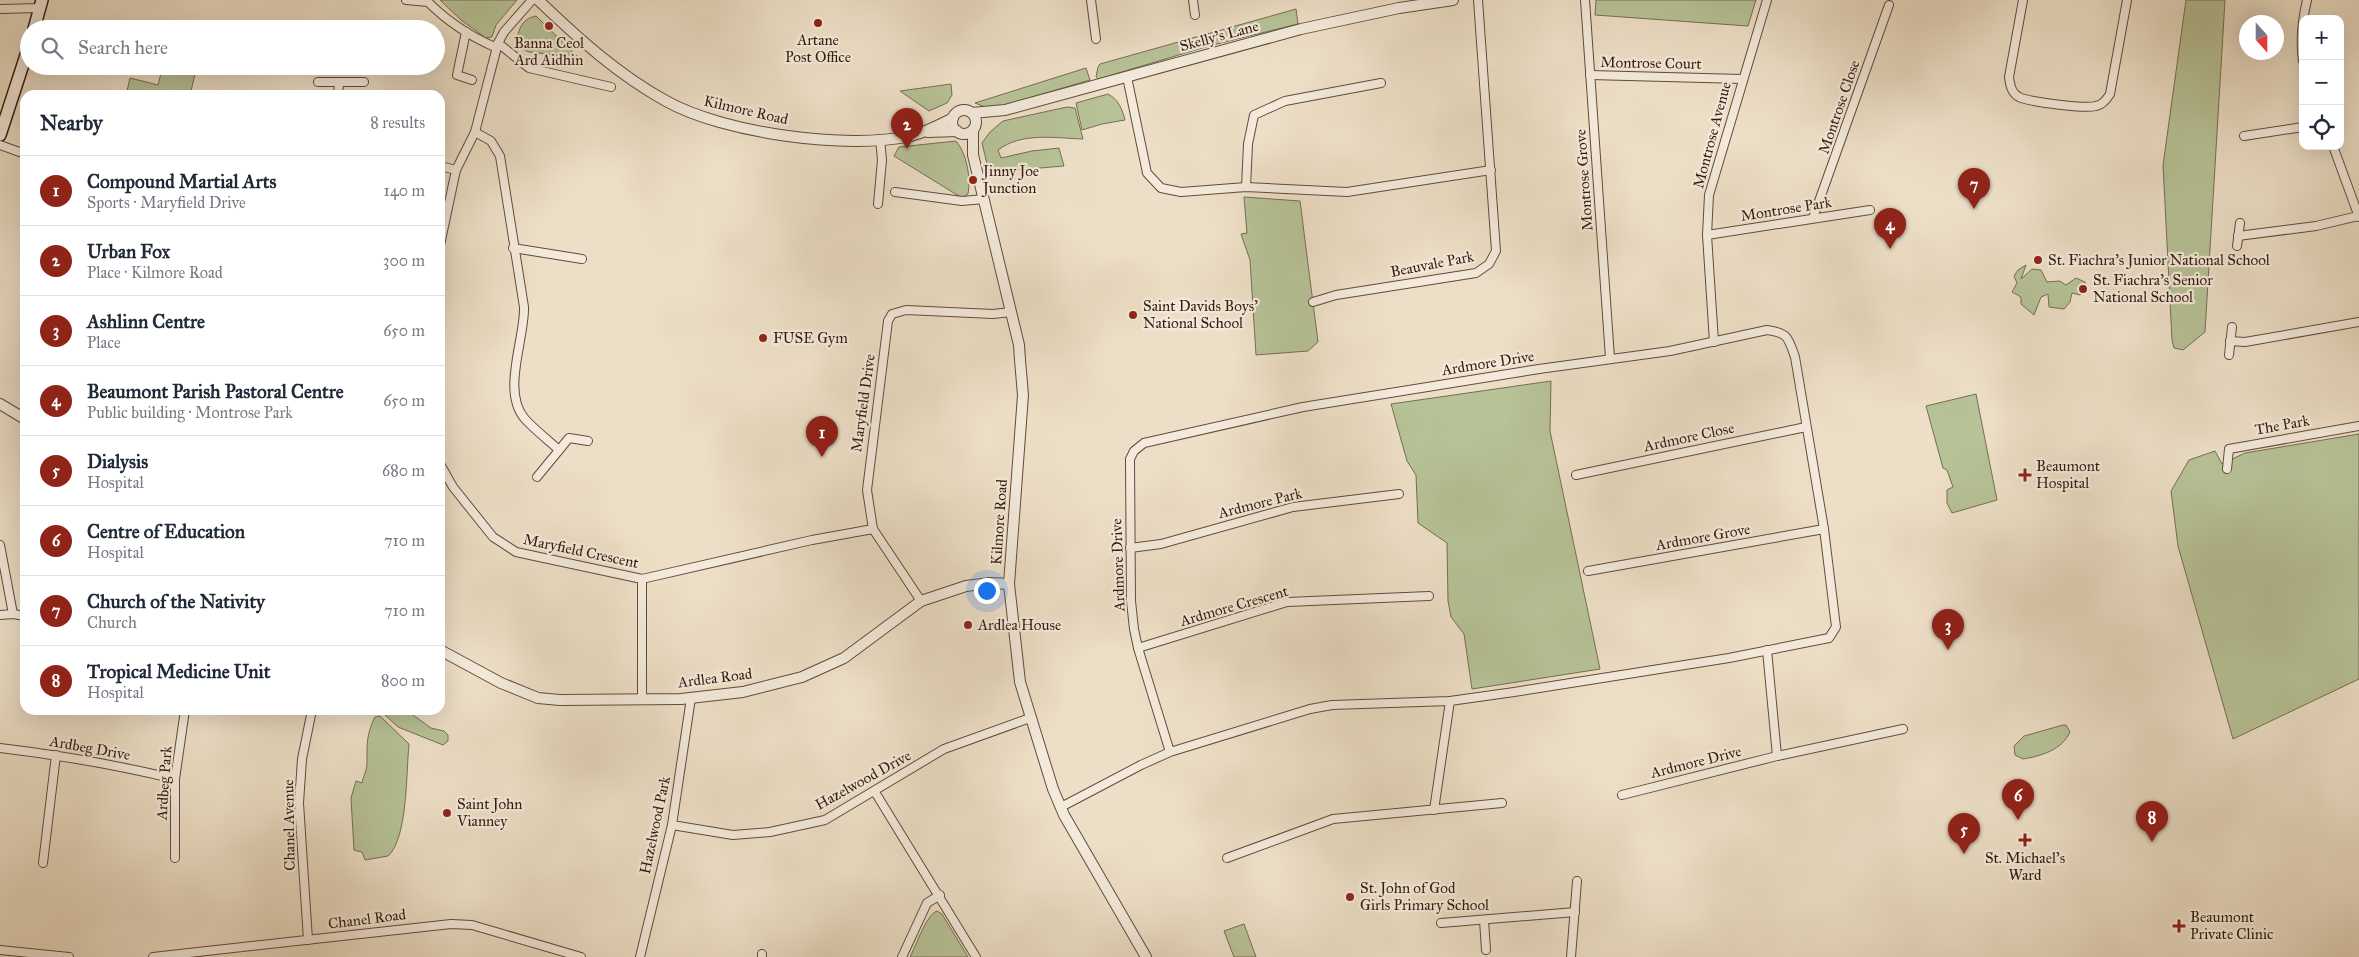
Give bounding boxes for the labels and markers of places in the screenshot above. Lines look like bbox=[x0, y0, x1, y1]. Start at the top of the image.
marker: Artane Post Office bbox=[812, 17, 824, 29]
marker: Banna Ceol Ard Aidhin bbox=[543, 20, 555, 32]
place label: Artane Post Office bbox=[785, 31, 851, 66]
place label: Banna Ceol Ard Aidhin bbox=[514, 34, 585, 69]
pin: 2 bbox=[891, 108, 923, 149]
place label: Jinny Joe Junction bbox=[981, 162, 1039, 198]
pin: 7 bbox=[1958, 168, 1990, 209]
marker: Jinny Joe Junction bbox=[967, 174, 979, 186]
pin: 4 bbox=[1874, 208, 1906, 249]
place label: St. Fiachra's Junior National School bbox=[2048, 251, 2271, 270]
marker: St. Fiachra's Junior National School bbox=[2032, 254, 2044, 266]
place label: St. Fiachra's Senior National School bbox=[2093, 271, 2213, 306]
marker: St. Fiachra's Senior National School bbox=[2077, 283, 2089, 295]
place label: Saint Davids Boys' National School bbox=[1143, 297, 1258, 332]
marker: Saint Davids Boys' National School bbox=[1127, 309, 1139, 321]
place label: FUSE Gym bbox=[773, 329, 848, 347]
marker: FUSE Gym bbox=[757, 332, 769, 344]
pin: 1 bbox=[806, 416, 838, 457]
place label: Beaumont Hospital bbox=[2036, 457, 2101, 492]
marker: Beaumont Hospital bbox=[2018, 468, 2032, 482]
pin: 3 bbox=[1932, 609, 1964, 650]
place label: Ardlea House bbox=[977, 616, 1061, 634]
marker: Ardlea House bbox=[962, 619, 974, 631]
pin: 6 bbox=[2002, 779, 2034, 820]
place label: Saint John Vianney bbox=[456, 795, 522, 830]
pin: 8 bbox=[2136, 801, 2168, 842]
marker: Saint John Vianney bbox=[441, 807, 453, 819]
pin: 5 bbox=[1948, 813, 1980, 854]
marker: St. Michael's Ward bbox=[2018, 833, 2032, 847]
place label: St. Michael's Ward bbox=[1985, 849, 2065, 884]
place label: St. John of God Girls Primary School bbox=[1360, 879, 1490, 914]
marker: St. John of God Girls Primary School bbox=[1344, 891, 1356, 903]
place label: Beaumont Private Clinic bbox=[2190, 908, 2273, 943]
marker: Beaumont Private Clinic bbox=[2172, 919, 2186, 933]

